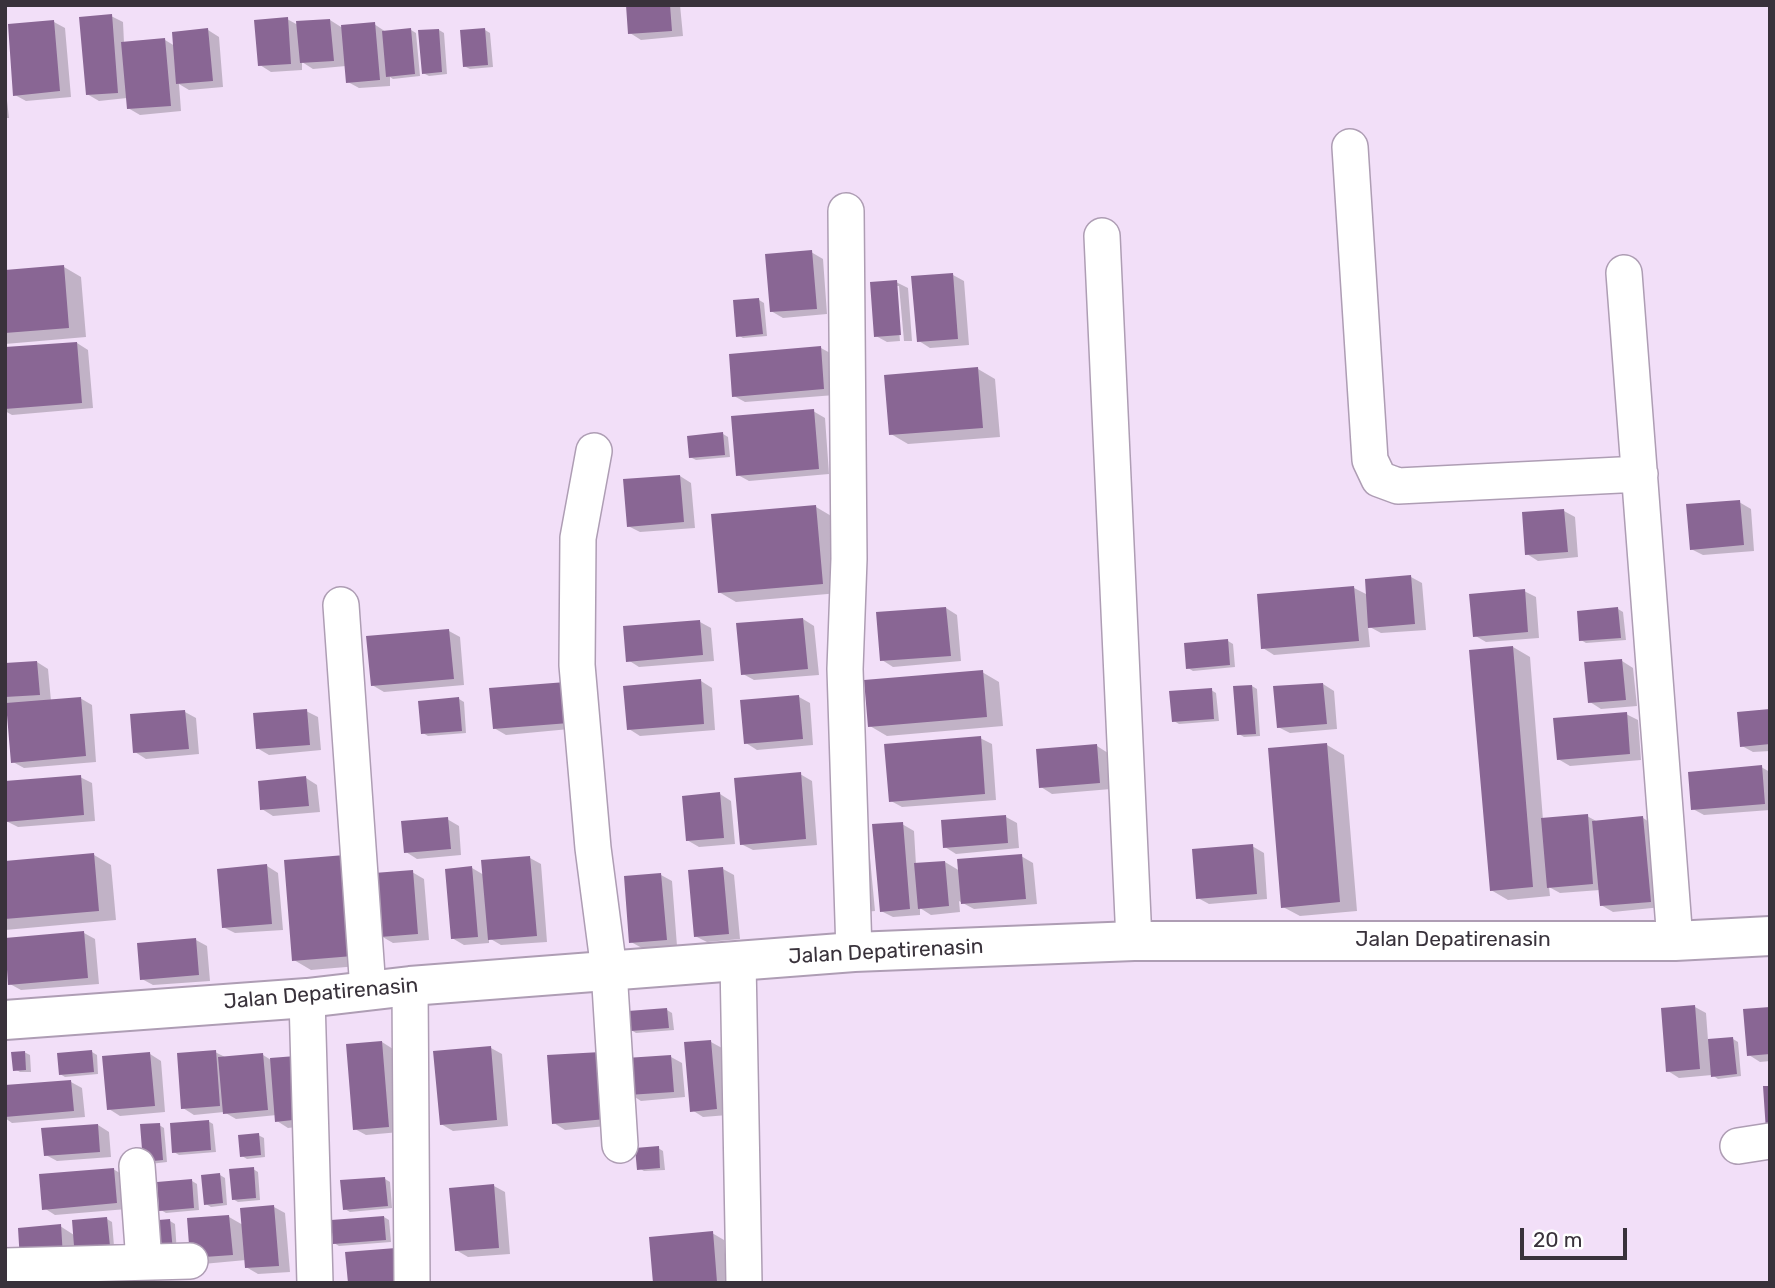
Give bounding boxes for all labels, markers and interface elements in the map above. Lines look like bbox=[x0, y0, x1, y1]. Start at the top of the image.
street label: Jalan Depatirenasin bbox=[1355, 927, 1551, 953]
street label: Jalan Depatirenasin bbox=[788, 934, 984, 970]
street label: Jalan Depatirenasin bbox=[223, 973, 419, 1015]
scale bar bbox=[1523, 1214, 1630, 1258]
text: 20 m bbox=[1533, 1227, 1582, 1252]

